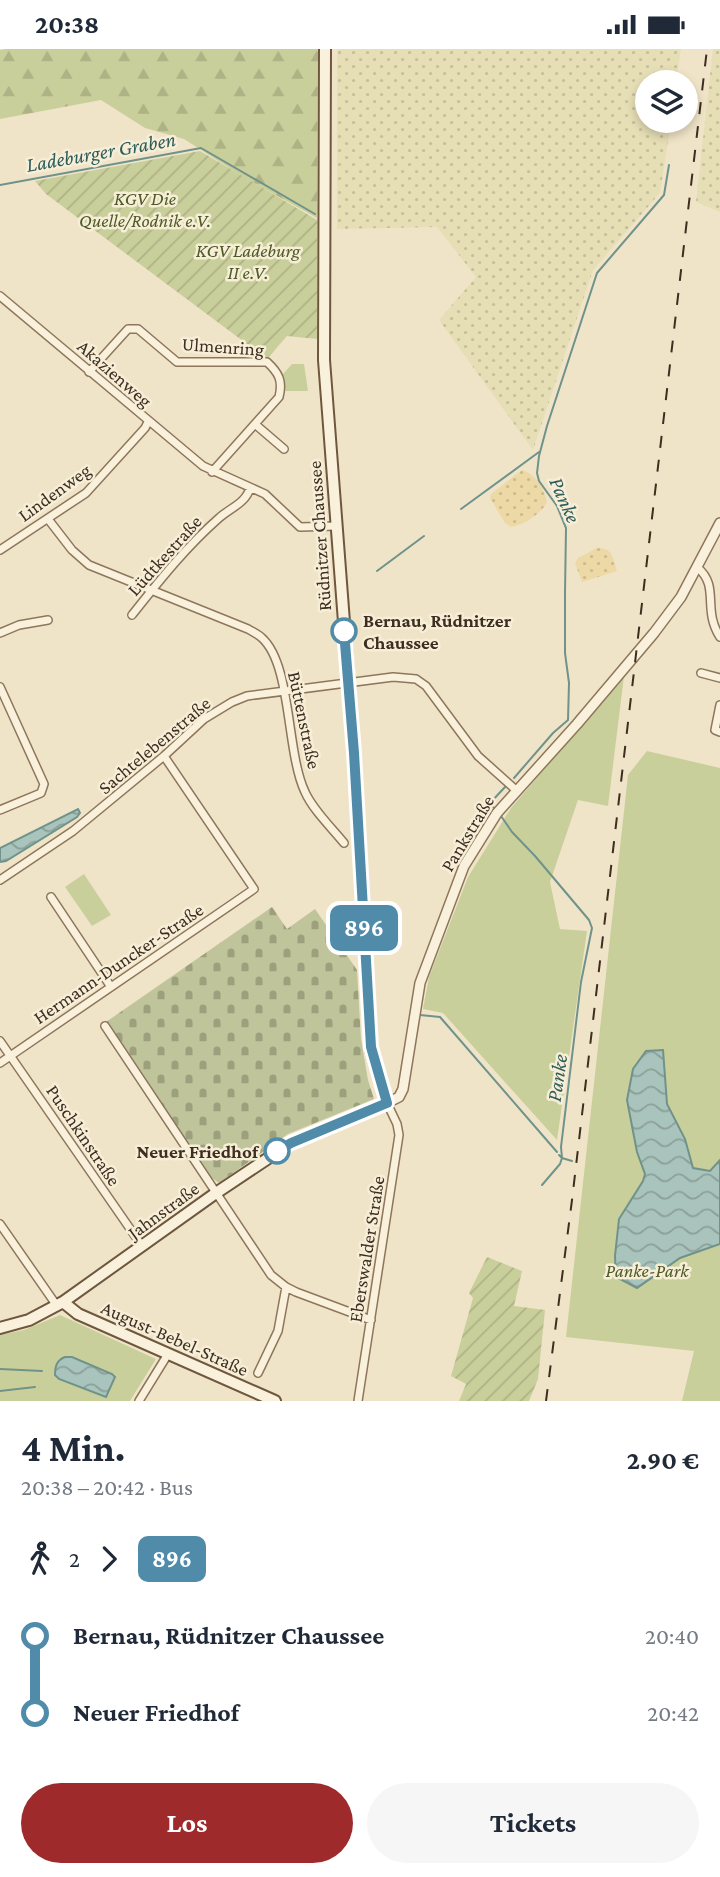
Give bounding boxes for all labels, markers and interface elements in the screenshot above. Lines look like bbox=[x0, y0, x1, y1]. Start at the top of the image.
text: 20:38 bbox=[35, 10, 99, 39]
map controls bbox=[635, 70, 698, 133]
button: layers bbox=[635, 70, 698, 133]
water label: Ladeburger Graben bbox=[24, 127, 178, 177]
park label: KGV Die Quelle/Rodnik e.V. bbox=[79, 188, 211, 231]
park label: KGV Ladeburg II e.V. bbox=[196, 240, 301, 283]
street label: Ulmenring bbox=[181, 333, 265, 360]
street label: Akazienweg bbox=[73, 335, 156, 411]
street label: Lindenweg bbox=[14, 459, 95, 526]
street label: Rüdnitzer Chaussee bbox=[304, 460, 335, 612]
water label: Panke bbox=[544, 473, 586, 527]
street label: Lüdtkestraße bbox=[123, 511, 206, 600]
place label: Bernau, Rüdnitzer Chaussee bbox=[363, 610, 512, 653]
marker: Bernau, Rüdnitzer Chaussee bbox=[331, 618, 357, 644]
street label: Büttenstraße bbox=[284, 669, 325, 771]
street label: Sachtelebenstraße bbox=[94, 692, 215, 798]
street label: Pankstraße bbox=[437, 791, 498, 875]
street label: Hermann-Duncker-Straße bbox=[30, 899, 207, 1028]
line badge: 896 bbox=[324, 905, 404, 951]
text: 896 bbox=[344, 914, 384, 941]
water label: Panke bbox=[542, 1053, 572, 1103]
street label: Puschkinstraße bbox=[42, 1081, 125, 1190]
marker: Neuer Friedhof bbox=[264, 1138, 290, 1164]
place label: Neuer Friedhof bbox=[137, 1141, 260, 1162]
street label: Eberswalder Straße bbox=[345, 1174, 388, 1324]
street label: Jahnstraße bbox=[122, 1178, 203, 1244]
park label: Panke-Park bbox=[606, 1260, 689, 1281]
street label: August-Bebel-Straße bbox=[98, 1297, 251, 1380]
text: 4 Min. bbox=[21, 1427, 125, 1469]
text: 2.90 € bbox=[627, 1446, 699, 1475]
text: 20:38 – 20:42 · Bus bbox=[21, 1474, 193, 1500]
icon: walk bbox=[21, 1540, 59, 1578]
icon: forward bbox=[90, 1540, 128, 1578]
text: 896 bbox=[152, 1545, 192, 1572]
text: 2 bbox=[69, 1546, 80, 1572]
text: Bernau, Rüdnitzer Chaussee bbox=[73, 1621, 384, 1650]
text: 20:40 bbox=[645, 1623, 699, 1649]
text: Neuer Friedhof bbox=[73, 1698, 239, 1727]
text: 20:42 bbox=[647, 1700, 699, 1726]
button: Los bbox=[21, 1783, 353, 1863]
button: Tickets bbox=[367, 1783, 699, 1863]

